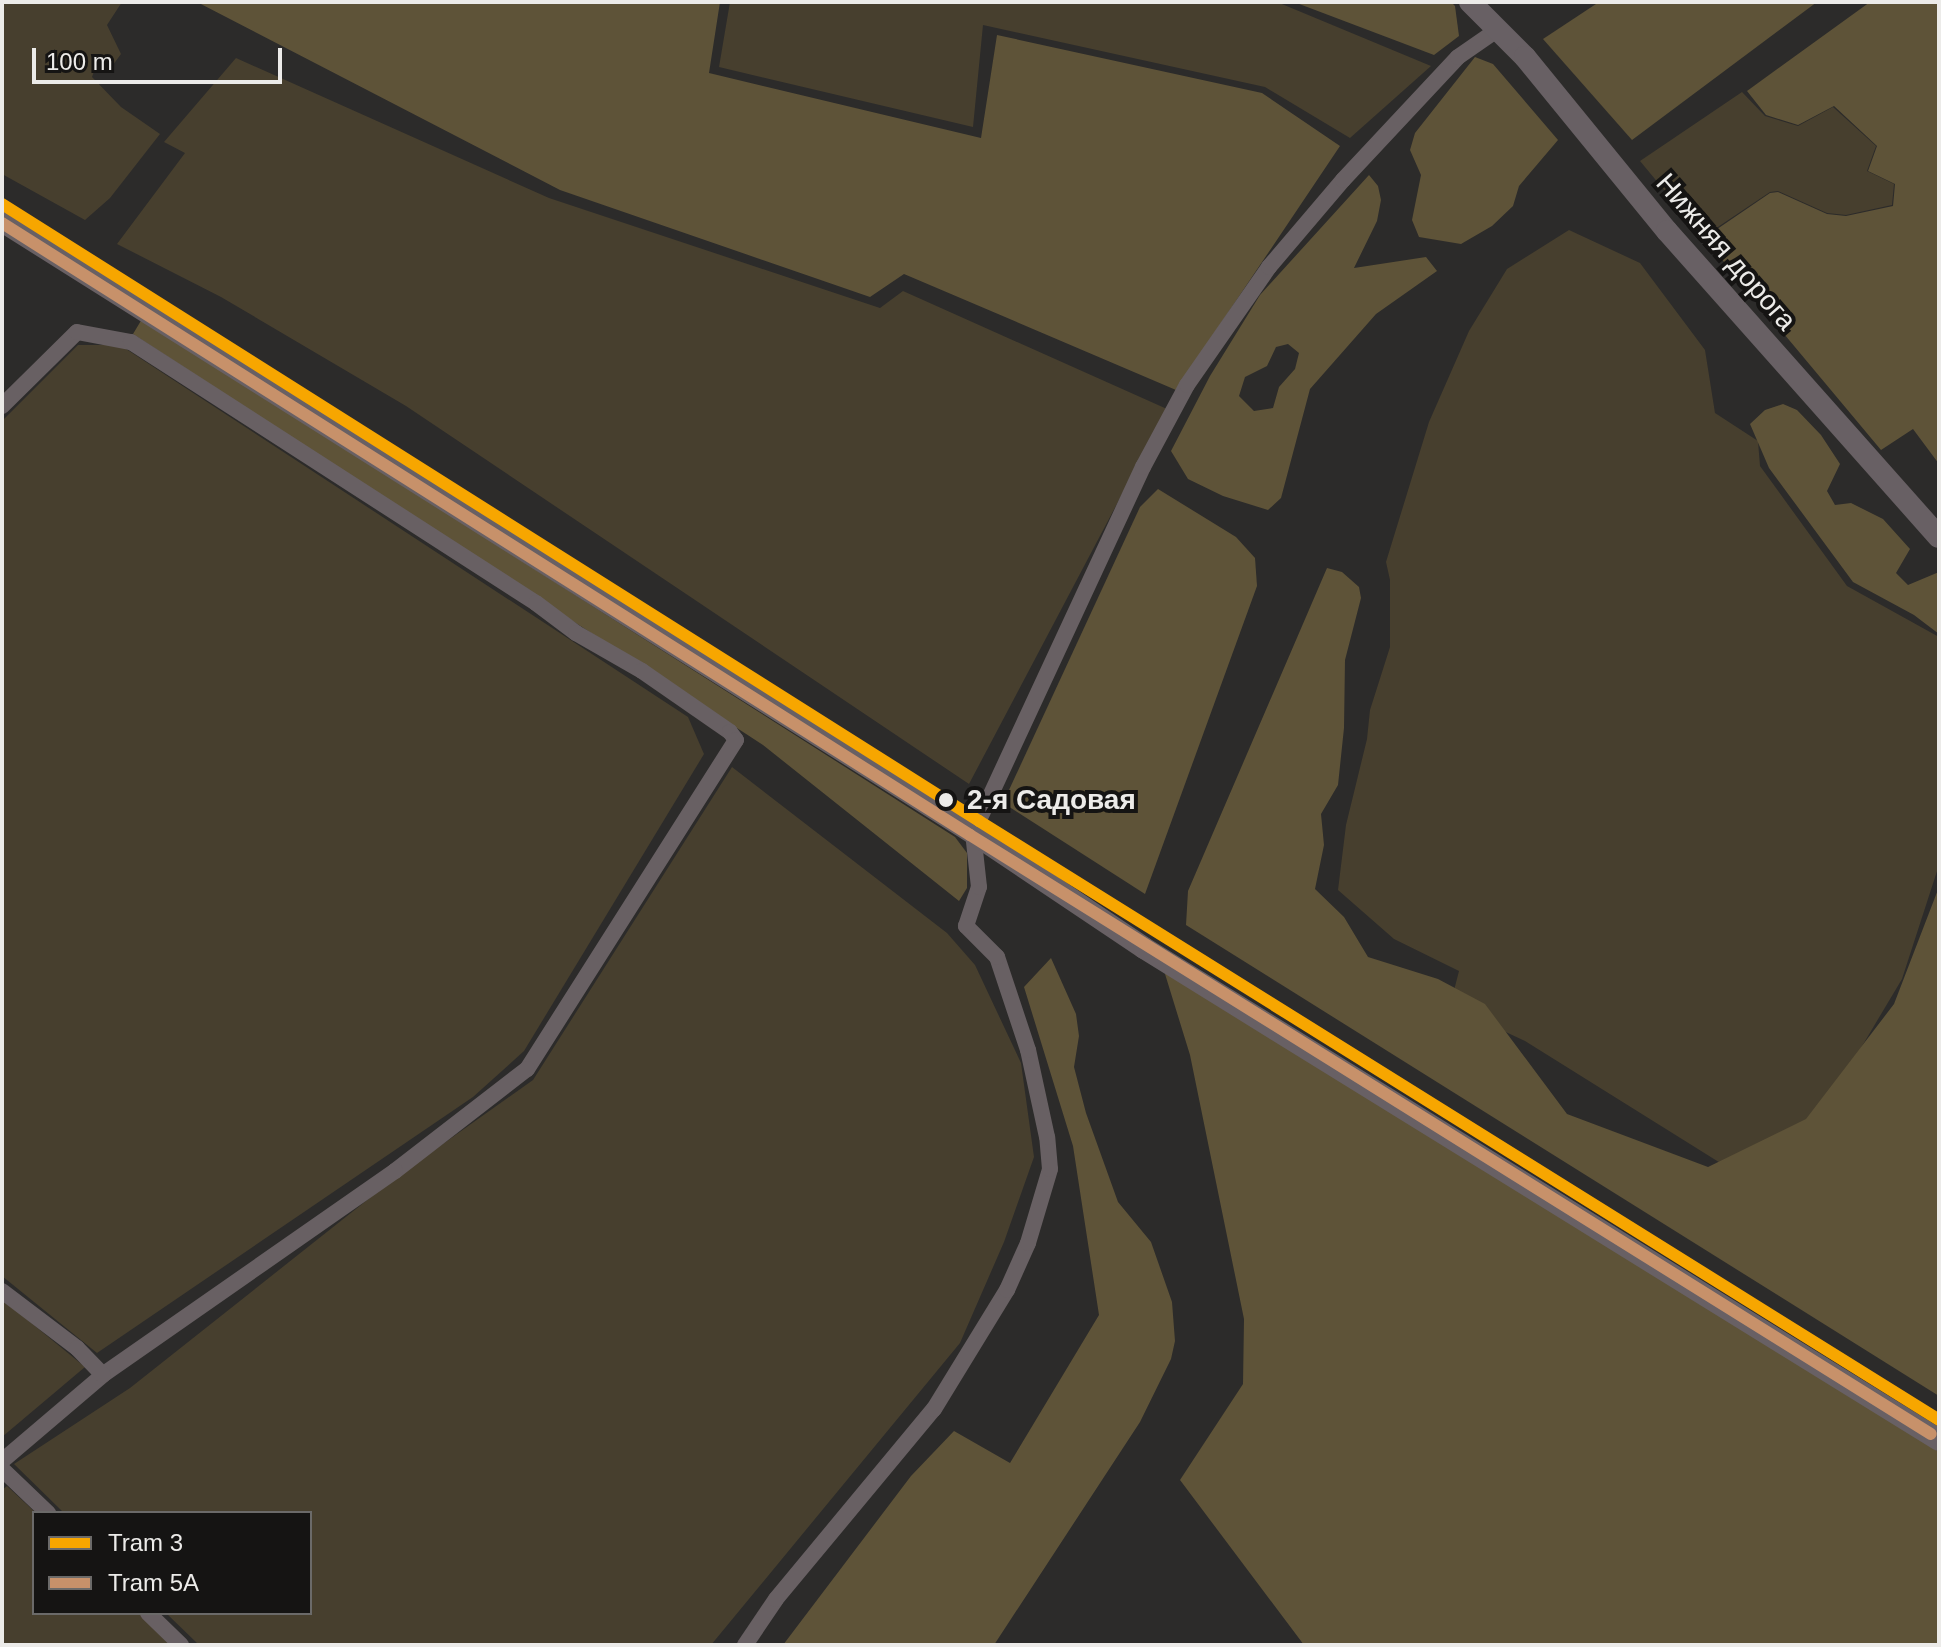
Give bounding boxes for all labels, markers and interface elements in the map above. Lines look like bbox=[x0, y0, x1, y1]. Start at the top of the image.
scale bar bbox=[36, 32, 286, 82]
text: 100 m bbox=[46, 48, 113, 75]
street label: Нижняя дорога bbox=[1649, 167, 1803, 337]
place label: 2-я Садовая bbox=[967, 783, 1136, 817]
marker: 2-я Садовая bbox=[932, 786, 960, 814]
legend bbox=[32, 1511, 312, 1615]
text: Tram 3 bbox=[108, 1529, 183, 1556]
text: Tram 5А bbox=[108, 1569, 199, 1596]

